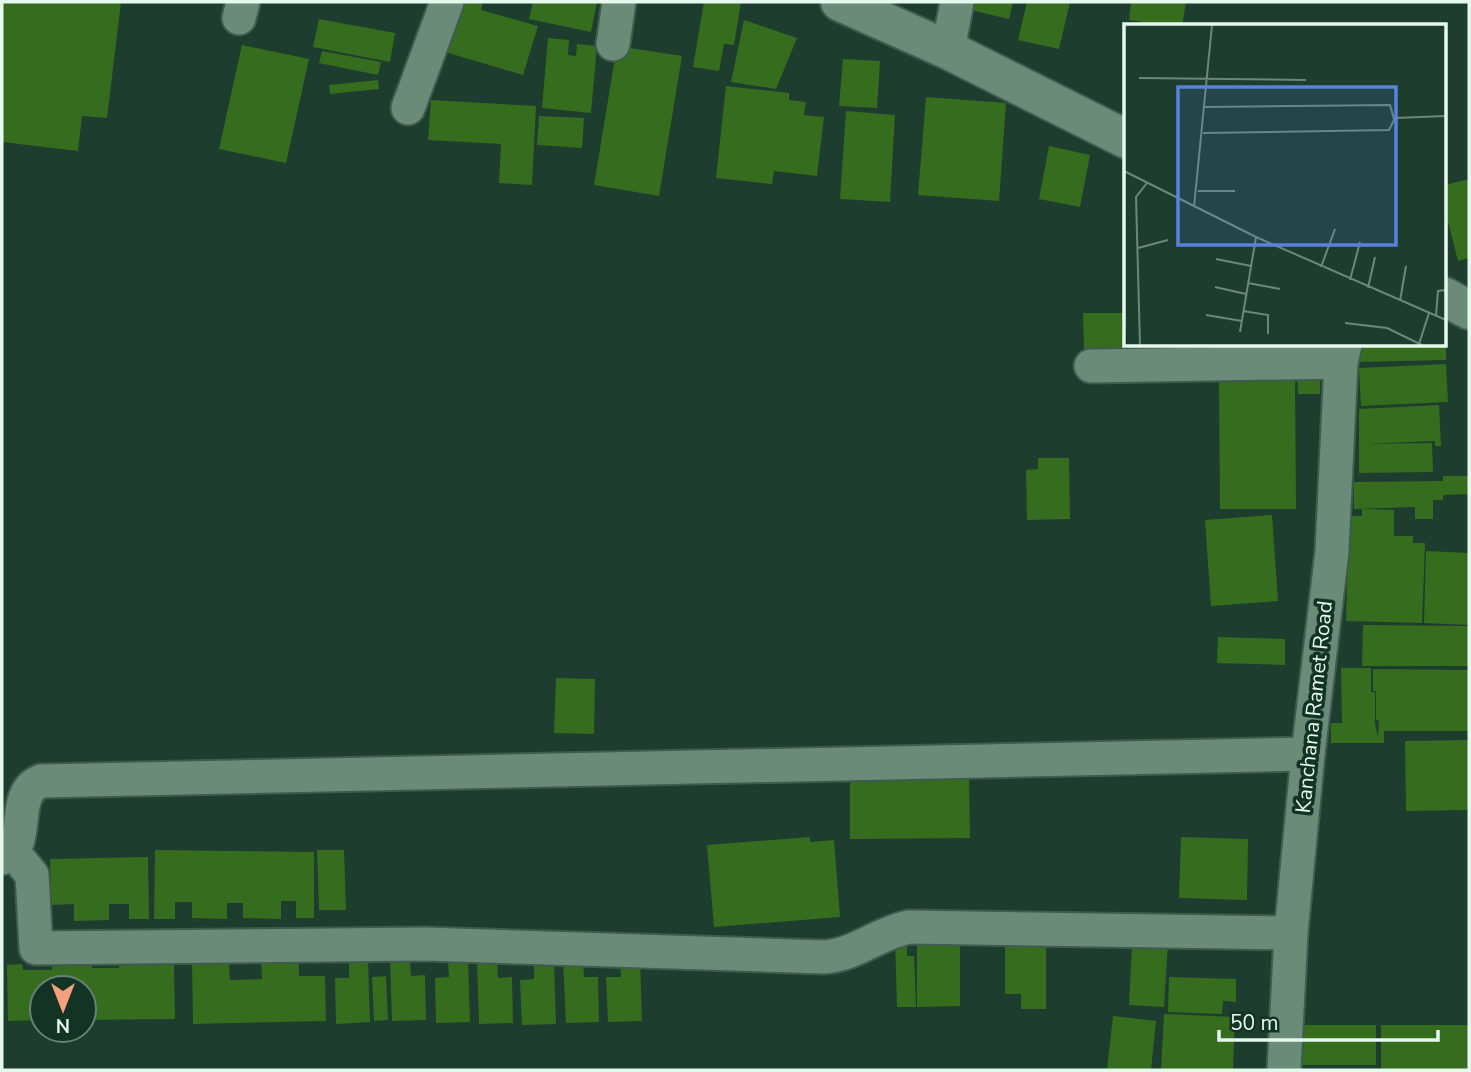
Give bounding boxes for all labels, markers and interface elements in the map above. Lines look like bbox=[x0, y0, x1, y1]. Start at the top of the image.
inset map bbox=[1124, 24, 1446, 346]
street label: Kanchana Ramet Road bbox=[1289, 599, 1339, 815]
north arrow bbox=[28, 974, 98, 1044]
scale bar bbox=[1219, 998, 1438, 1042]
text: 50 m bbox=[1230, 1009, 1279, 1037]
text: N bbox=[56, 1012, 70, 1038]

